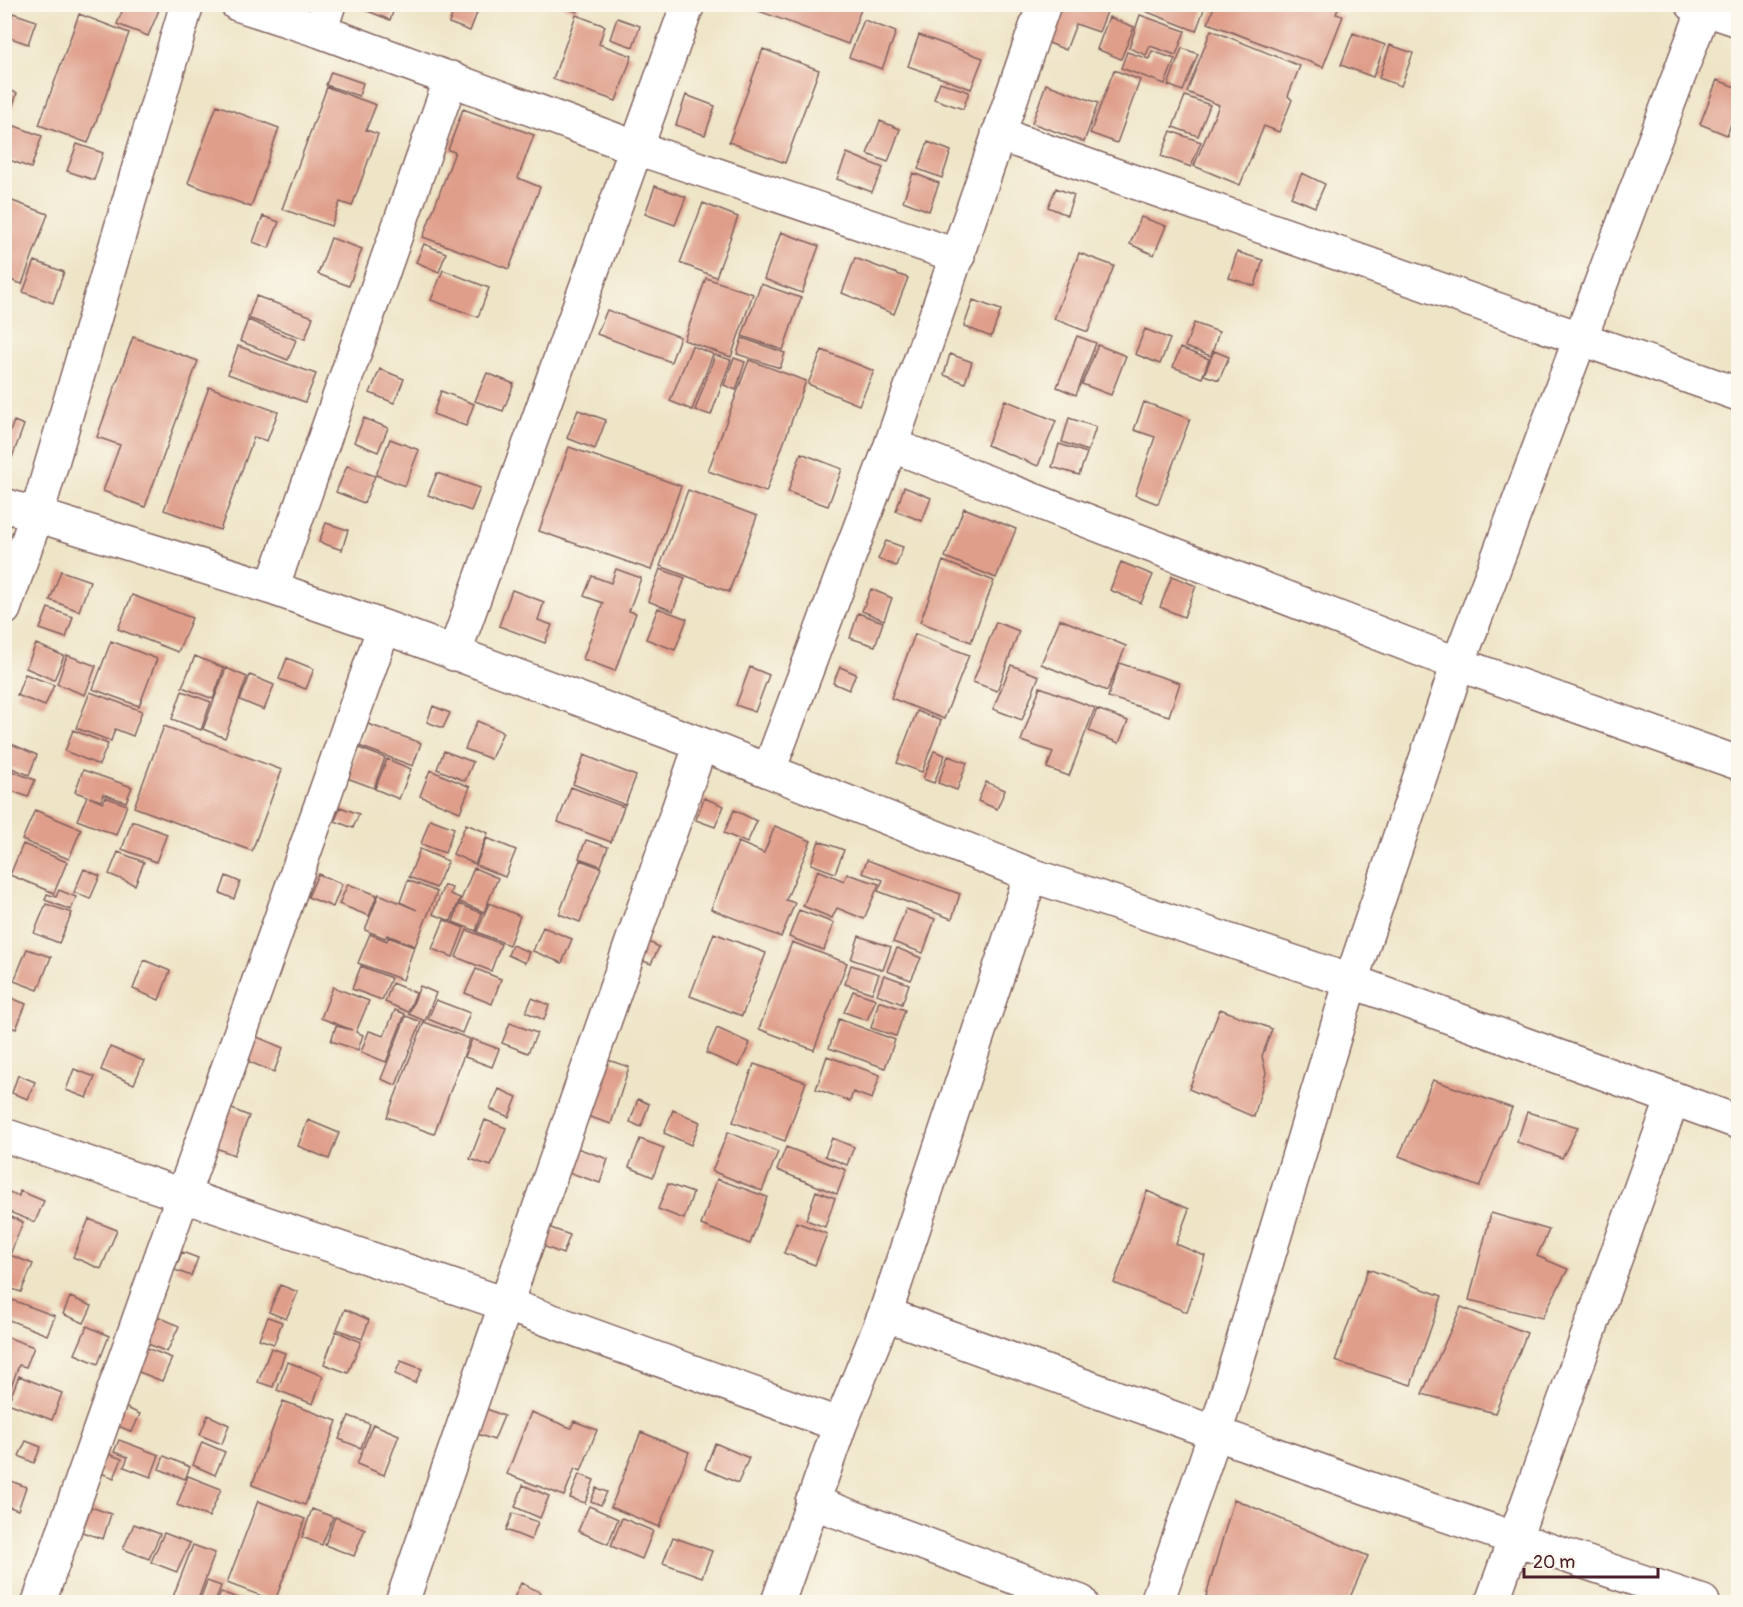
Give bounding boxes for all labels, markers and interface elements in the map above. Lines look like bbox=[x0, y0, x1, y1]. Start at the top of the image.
scale bar bbox=[1524, 1541, 1658, 1579]
text: 20 m bbox=[1533, 1551, 1575, 1574]

